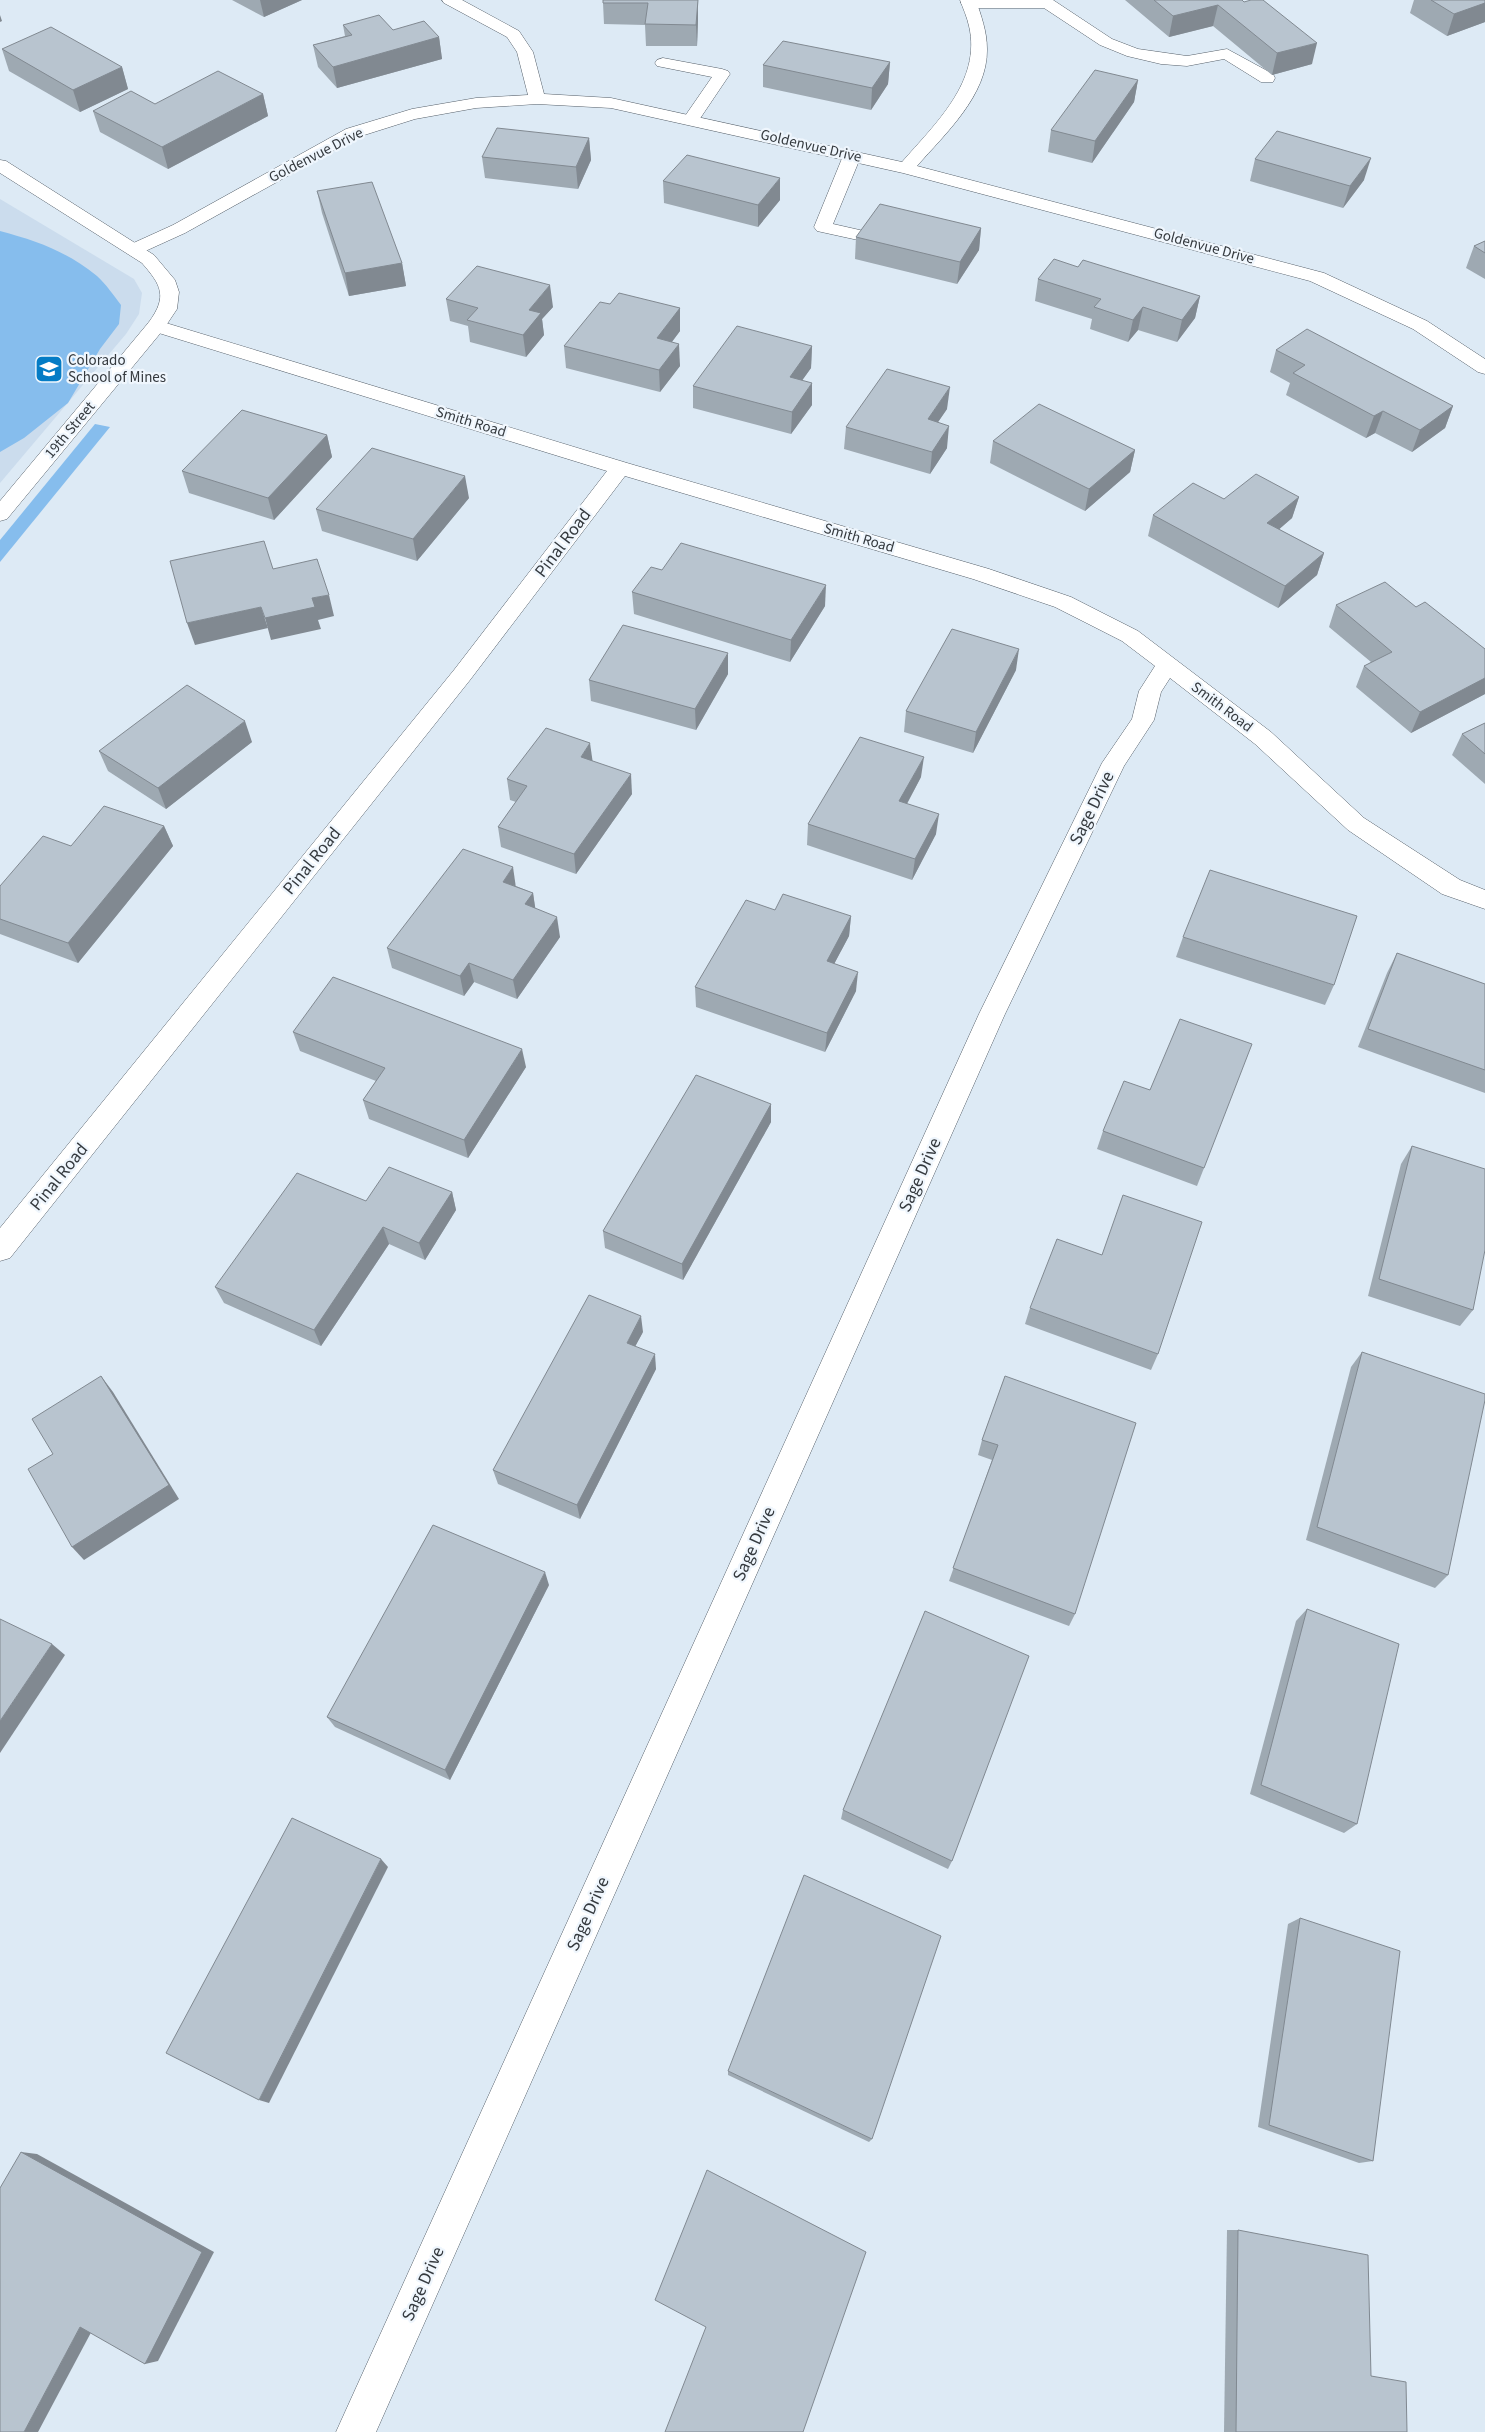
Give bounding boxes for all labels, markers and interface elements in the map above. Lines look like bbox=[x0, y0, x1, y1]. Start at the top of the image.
street label: Goldenvue Drive bbox=[265, 122, 367, 188]
street label: Goldenvue Drive bbox=[758, 124, 864, 168]
street label: Goldenvue Drive bbox=[1151, 222, 1257, 270]
place label: Colorado School of Mines bbox=[68, 350, 166, 388]
school or university icon: Colorado School of Mines bbox=[34, 354, 64, 384]
street label: 19th Street bbox=[40, 397, 100, 463]
street label: Smith Road bbox=[433, 401, 509, 443]
street label: Pinal Road bbox=[529, 503, 597, 583]
street label: Smith Road bbox=[821, 518, 897, 558]
street label: Smith Road bbox=[1187, 677, 1257, 737]
street label: Sage Drive bbox=[1063, 767, 1121, 849]
street label: Pinal Road bbox=[277, 822, 347, 900]
street label: Sage Drive bbox=[893, 1134, 948, 1216]
street label: Pinal Road bbox=[24, 1138, 94, 1216]
street label: Sage Drive bbox=[727, 1503, 782, 1585]
street label: Sage Drive bbox=[561, 1873, 616, 1955]
street label: Sage Drive bbox=[396, 2243, 451, 2325]

